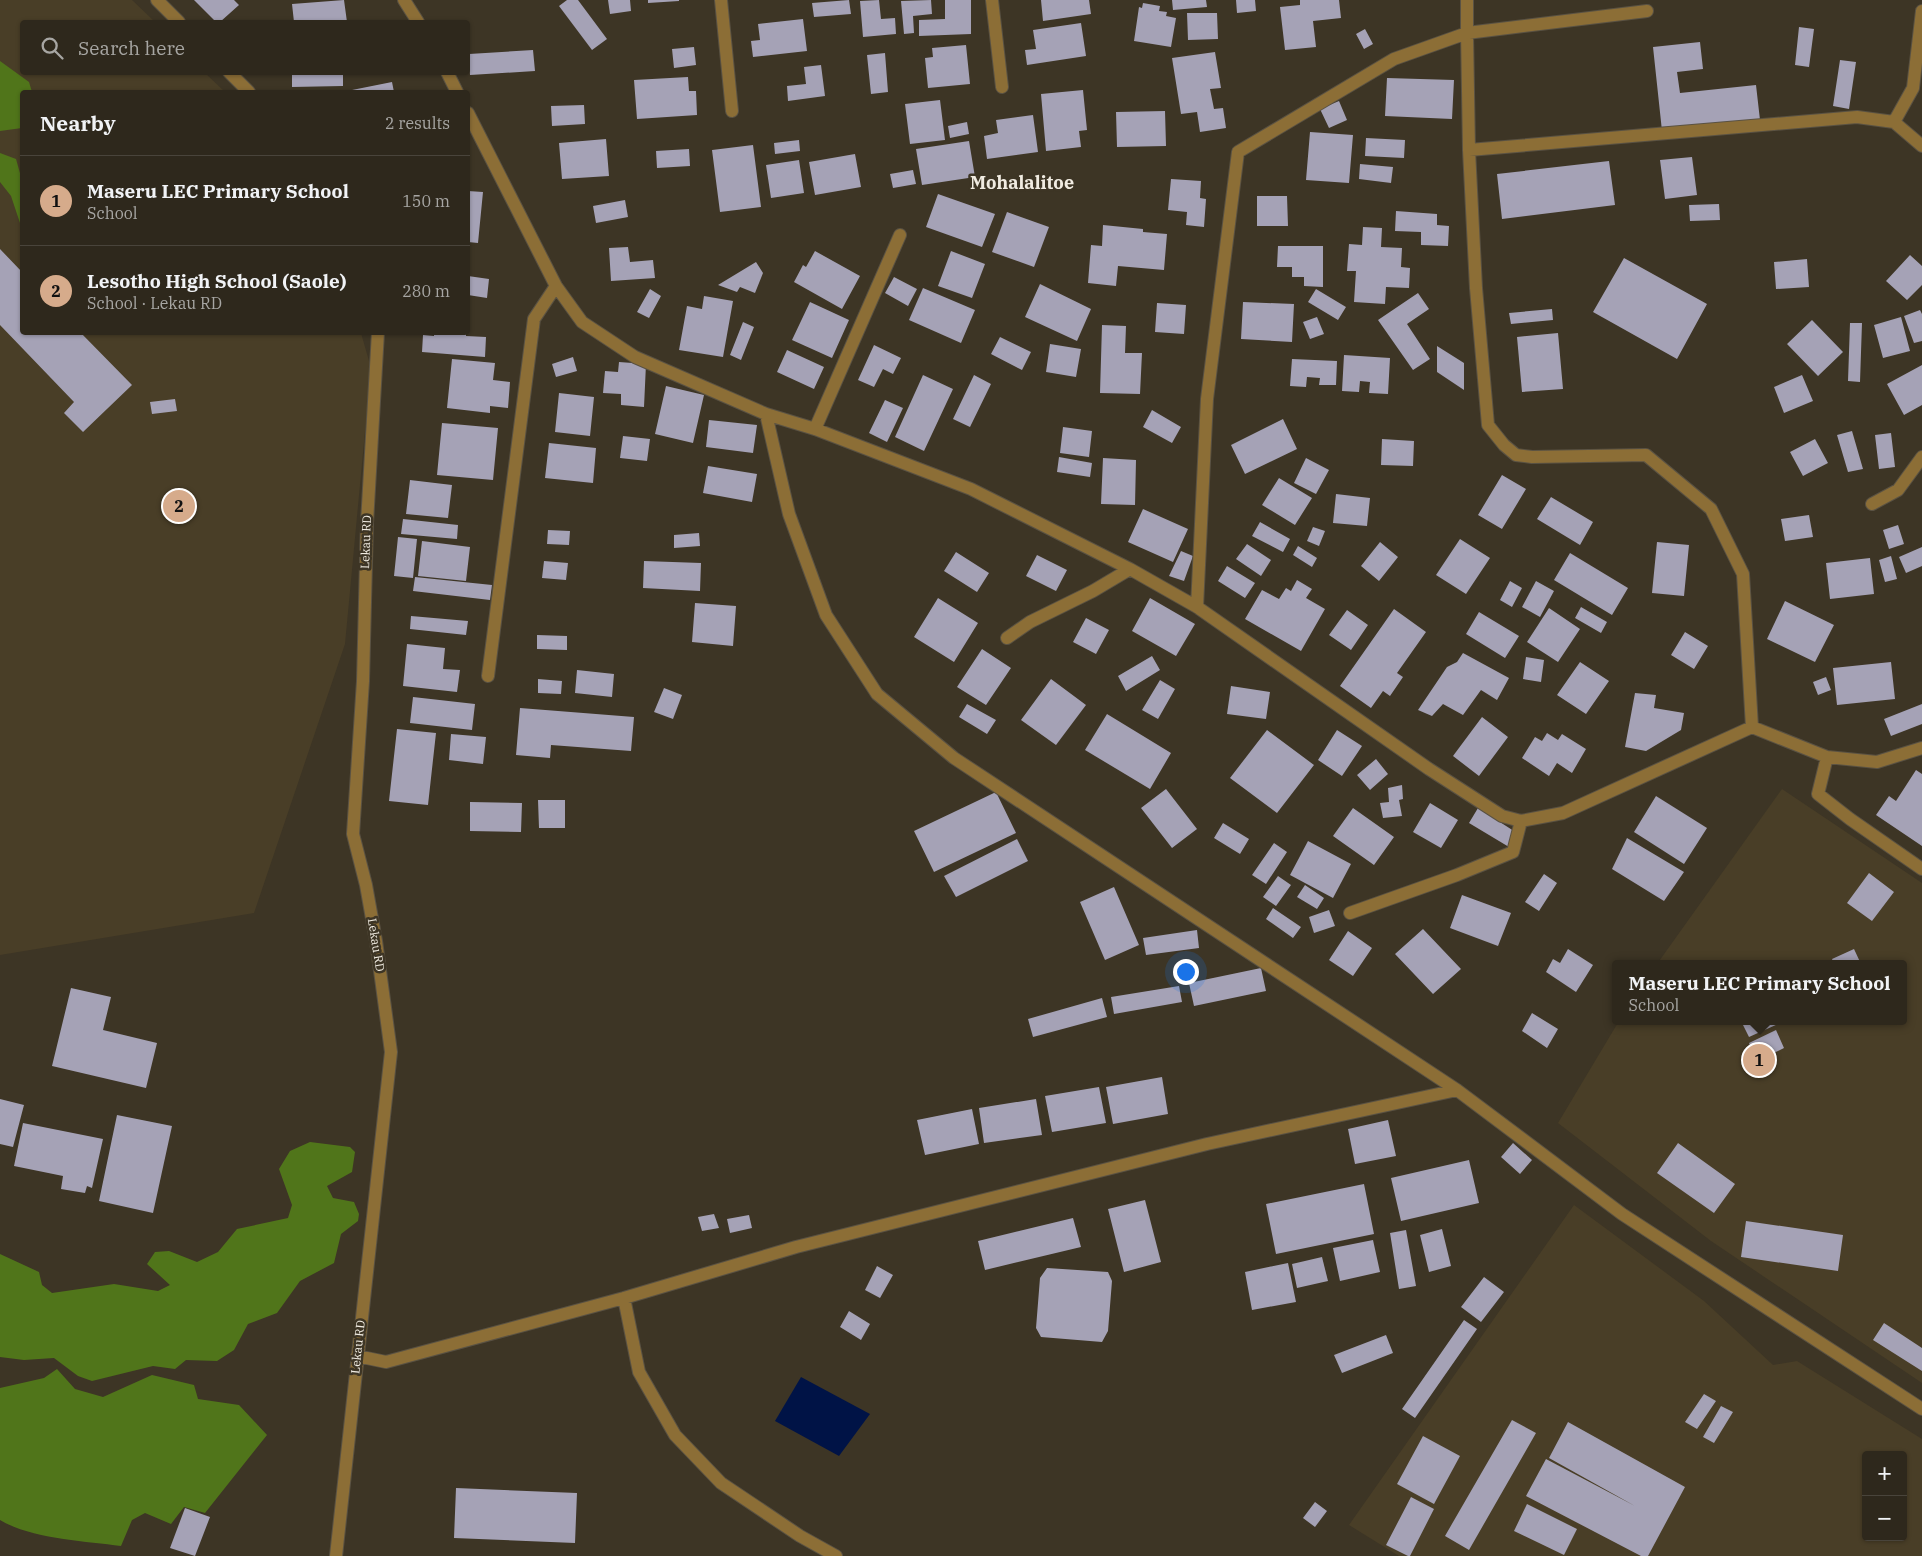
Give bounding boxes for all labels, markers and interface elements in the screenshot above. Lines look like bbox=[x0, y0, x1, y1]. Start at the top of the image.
search box bbox=[20, 20, 470, 75]
icon: search bbox=[38, 34, 66, 62]
text: Search here bbox=[78, 36, 185, 60]
text: Nearby bbox=[40, 109, 116, 137]
text: 2 results bbox=[385, 113, 450, 133]
district label: Mohalalitoe bbox=[970, 171, 1074, 194]
text: Maseru LEC Primary School bbox=[87, 179, 349, 203]
text: 1 bbox=[51, 191, 61, 211]
text: 150 m bbox=[402, 191, 450, 211]
text: School bbox=[87, 203, 138, 223]
text: Lesotho High School (Saole) bbox=[87, 269, 346, 293]
text: 2 bbox=[51, 281, 61, 301]
text: 280 m bbox=[402, 281, 450, 301]
text: School · Lekau RD bbox=[87, 293, 222, 313]
pin: 2 bbox=[163, 487, 195, 525]
street label: Lekau RD bbox=[357, 515, 374, 569]
street label: Lekau RD bbox=[365, 917, 388, 973]
your location bbox=[1173, 959, 1199, 985]
popup bbox=[1612, 960, 1907, 1025]
text: Maseru LEC Primary School bbox=[1629, 971, 1890, 995]
text: School bbox=[1629, 995, 1679, 1015]
pin: 1 bbox=[1743, 1041, 1775, 1079]
street label: Lekau RD bbox=[347, 1319, 368, 1374]
map controls bbox=[1862, 1451, 1907, 1541]
button: + bbox=[1862, 1451, 1907, 1496]
button: − bbox=[1862, 1496, 1907, 1541]

